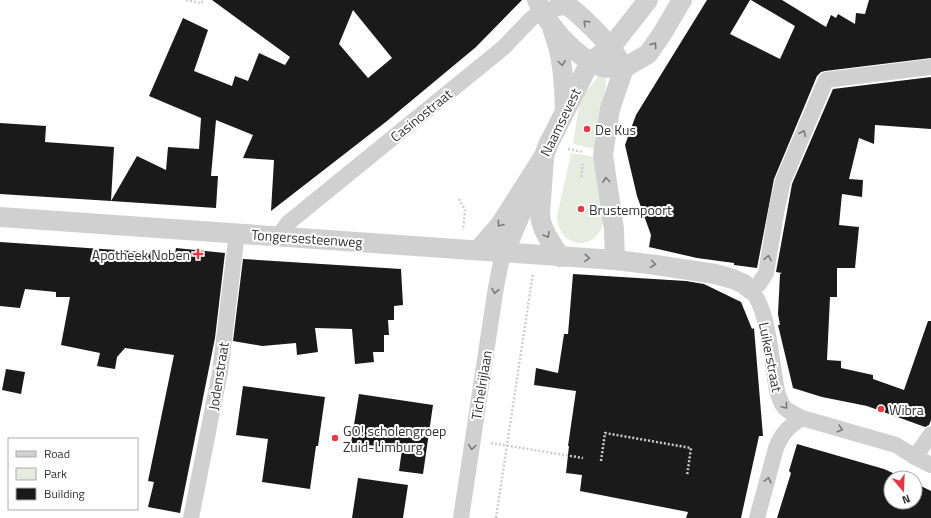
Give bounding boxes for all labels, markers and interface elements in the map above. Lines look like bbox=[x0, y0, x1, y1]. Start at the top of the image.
one-way arrow bbox=[583, 20, 591, 27]
one-way arrow bbox=[649, 42, 657, 49]
one-way arrow bbox=[557, 60, 566, 66]
street label: Casinostraat bbox=[386, 83, 457, 147]
street label: Naamsevest bbox=[534, 84, 586, 160]
place label: De Kus bbox=[595, 119, 636, 140]
marker: De Kus bbox=[582, 124, 592, 134]
one-way arrow bbox=[798, 130, 806, 138]
one-way arrow bbox=[602, 177, 611, 183]
place label: Brustempoort bbox=[589, 199, 672, 220]
marker: Brustempoort bbox=[576, 204, 586, 214]
one-way arrow bbox=[498, 219, 505, 226]
street label: Tongersesteenweg bbox=[251, 224, 363, 252]
one-way arrow bbox=[542, 231, 549, 238]
place label: Apotheek Noben bbox=[92, 244, 190, 265]
marker: Apotheek Noben bbox=[193, 249, 203, 259]
one-way arrow bbox=[584, 254, 590, 263]
one-way arrow bbox=[763, 255, 772, 261]
one-way arrow bbox=[650, 260, 656, 269]
one-way arrow bbox=[491, 287, 500, 294]
street label: Luikerstraat bbox=[754, 320, 788, 394]
street label: Jodenstraat bbox=[202, 340, 234, 412]
street label: Tichelrijlaan bbox=[465, 349, 497, 421]
place label: Wibra bbox=[889, 399, 924, 420]
one-way arrow bbox=[781, 402, 788, 409]
marker: Wibra bbox=[876, 404, 886, 414]
place label: GO! scholengroep Zuid-Limburg bbox=[343, 420, 447, 457]
one-way arrow bbox=[836, 424, 843, 433]
marker: GO! scholengroep Zuid-Limburg bbox=[330, 433, 340, 443]
legend bbox=[8, 438, 138, 510]
text: Road bbox=[44, 444, 70, 463]
one-way arrow bbox=[468, 444, 477, 450]
text: Park bbox=[44, 464, 67, 483]
north arrow bbox=[883, 470, 923, 510]
one-way arrow bbox=[763, 477, 771, 484]
text: Building bbox=[44, 484, 85, 503]
text: N bbox=[900, 491, 912, 508]

